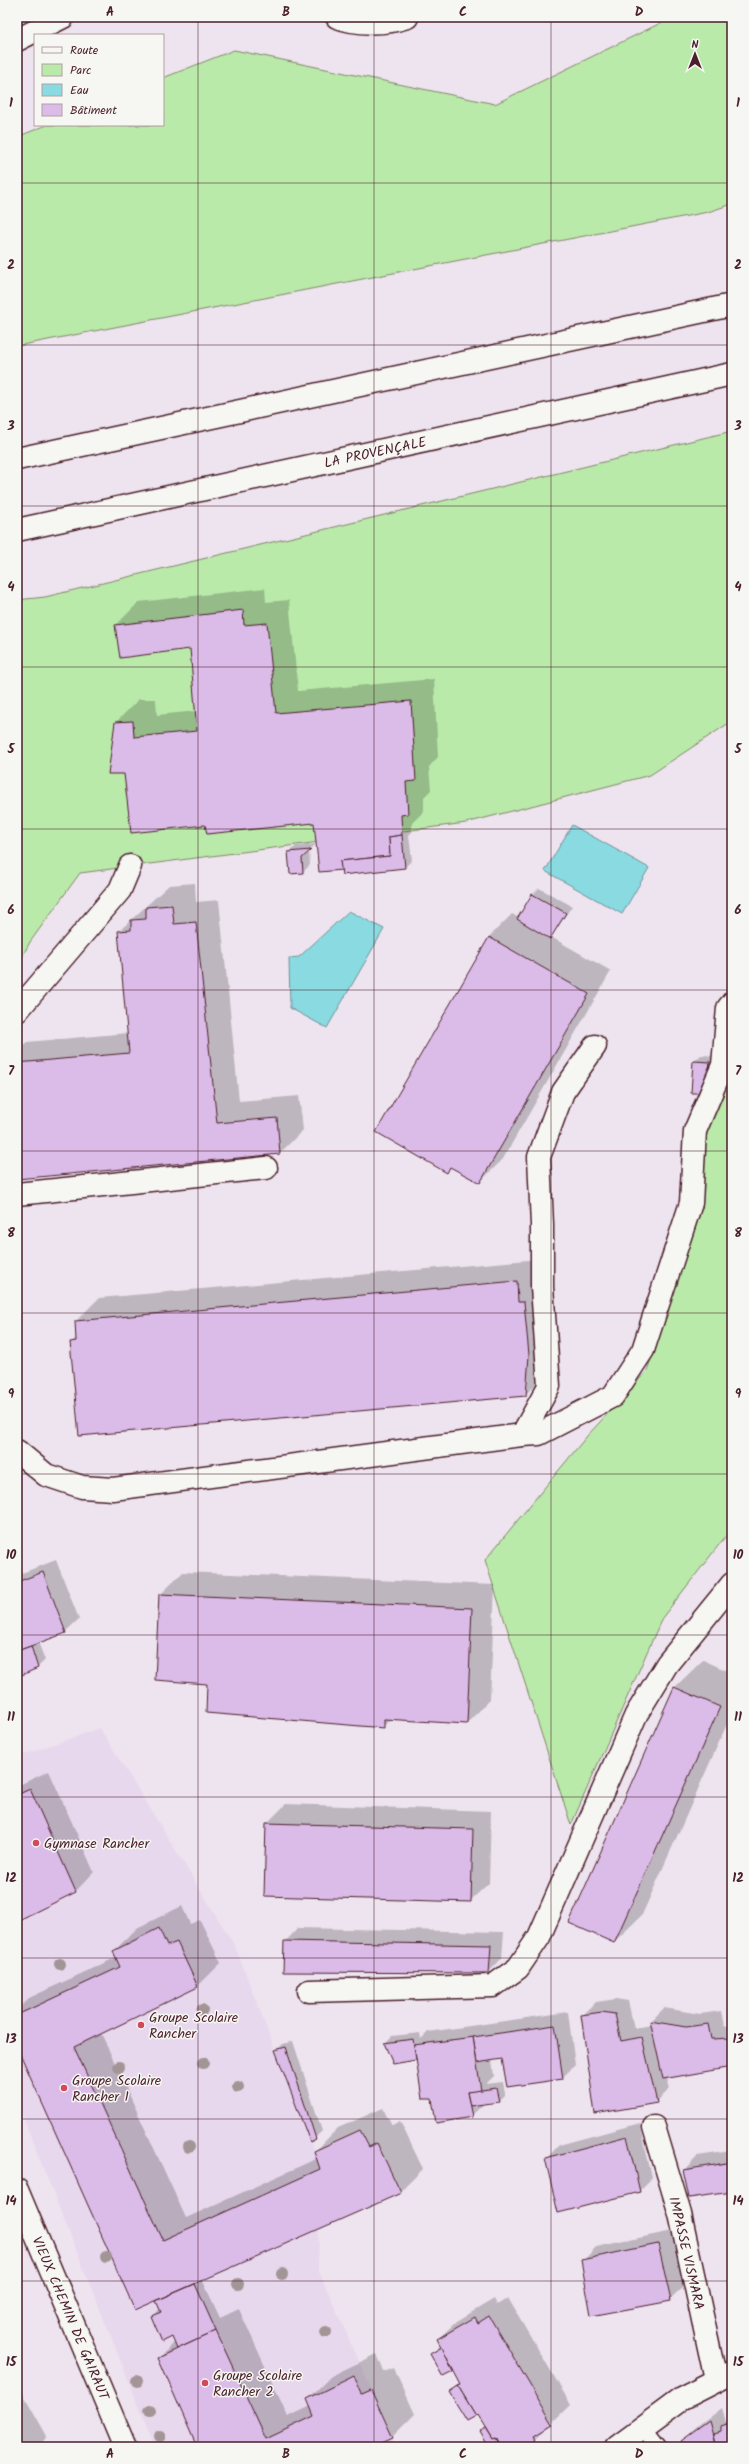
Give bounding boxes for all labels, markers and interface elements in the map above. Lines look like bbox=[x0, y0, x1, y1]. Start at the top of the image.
text: A bbox=[106, 2, 114, 23]
text: B bbox=[282, 2, 290, 23]
text: C bbox=[459, 2, 467, 23]
text: D bbox=[635, 2, 644, 23]
legend bbox=[34, 34, 164, 126]
north arrow bbox=[675, 34, 715, 74]
text: N bbox=[692, 36, 699, 54]
text: Route bbox=[70, 41, 99, 60]
text: Parc bbox=[70, 61, 91, 80]
text: Eau bbox=[70, 81, 89, 100]
text: 1 bbox=[9, 93, 13, 114]
text: 1 bbox=[736, 93, 740, 114]
text: Bâtiment bbox=[70, 101, 117, 120]
text: 2 bbox=[7, 255, 15, 276]
text: 2 bbox=[734, 255, 742, 276]
text: 3 bbox=[6, 416, 15, 437]
text: 3 bbox=[733, 416, 742, 437]
street label: LA PROVENÇALE bbox=[322, 431, 429, 475]
text: 4 bbox=[7, 577, 15, 598]
text: 4 bbox=[734, 577, 742, 598]
text: 5 bbox=[7, 739, 16, 760]
text: 5 bbox=[734, 739, 743, 760]
text: 6 bbox=[7, 900, 15, 921]
text: 6 bbox=[734, 900, 742, 921]
text: 7 bbox=[8, 1061, 15, 1082]
text: 7 bbox=[735, 1061, 742, 1082]
text: 8 bbox=[7, 1223, 15, 1244]
text: 8 bbox=[734, 1223, 742, 1244]
text: 9 bbox=[8, 1384, 15, 1405]
text: 9 bbox=[735, 1384, 742, 1405]
text: 10 bbox=[6, 1545, 17, 1566]
text: 10 bbox=[733, 1545, 744, 1566]
text: 11 bbox=[7, 1707, 15, 1728]
text: 11 bbox=[734, 1707, 742, 1728]
place label: Gymnase Rancher bbox=[44, 1833, 150, 1855]
marker: Gymnase Rancher bbox=[31, 1838, 41, 1848]
text: 12 bbox=[5, 1868, 17, 1889]
text: 12 bbox=[732, 1868, 744, 1889]
place label: Groupe Scolaire Rancher bbox=[149, 2007, 239, 2045]
marker: Groupe Scolaire Rancher bbox=[136, 2020, 146, 2030]
text: 13 bbox=[5, 2029, 17, 2050]
text: 13 bbox=[732, 2029, 744, 2050]
place label: Groupe Scolaire Rancher 1 bbox=[72, 2070, 162, 2108]
marker: Groupe Scolaire Rancher 1 bbox=[59, 2083, 69, 2093]
text: 14 bbox=[5, 2191, 17, 2212]
text: 14 bbox=[732, 2191, 744, 2212]
street label: IMPASSE VISMARA bbox=[662, 2194, 710, 2312]
street label: VIEUX CHEMIN DE GAIRAUT bbox=[26, 2233, 115, 2405]
text: 15 bbox=[6, 2352, 18, 2373]
text: 15 bbox=[733, 2352, 745, 2373]
place label: Groupe Scolaire Rancher 2 bbox=[213, 2365, 303, 2403]
marker: Groupe Scolaire Rancher 2 bbox=[200, 2378, 210, 2388]
text: A bbox=[106, 2444, 114, 2464]
text: B bbox=[282, 2444, 290, 2464]
text: C bbox=[459, 2444, 467, 2464]
text: D bbox=[635, 2444, 644, 2464]

